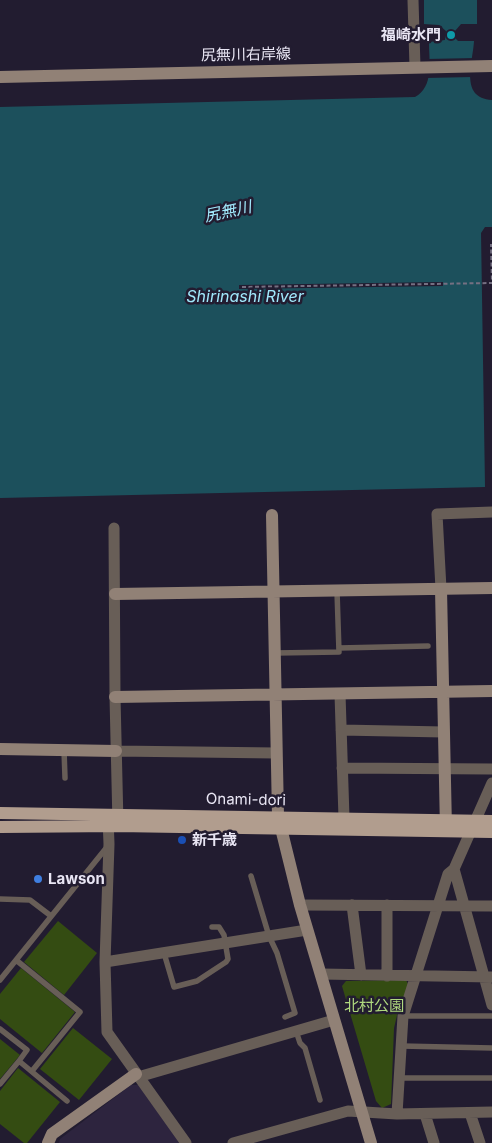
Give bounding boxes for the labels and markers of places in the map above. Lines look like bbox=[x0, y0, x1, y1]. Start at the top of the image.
place label: 福崎水門 bbox=[381, 26, 441, 44]
marker: 福崎水門 bbox=[445, 29, 457, 41]
place label: 新千歳 bbox=[192, 831, 237, 849]
marker: 新千歳 bbox=[176, 834, 188, 846]
place label: Lawson bbox=[48, 870, 105, 888]
marker: Lawson bbox=[32, 873, 44, 885]

